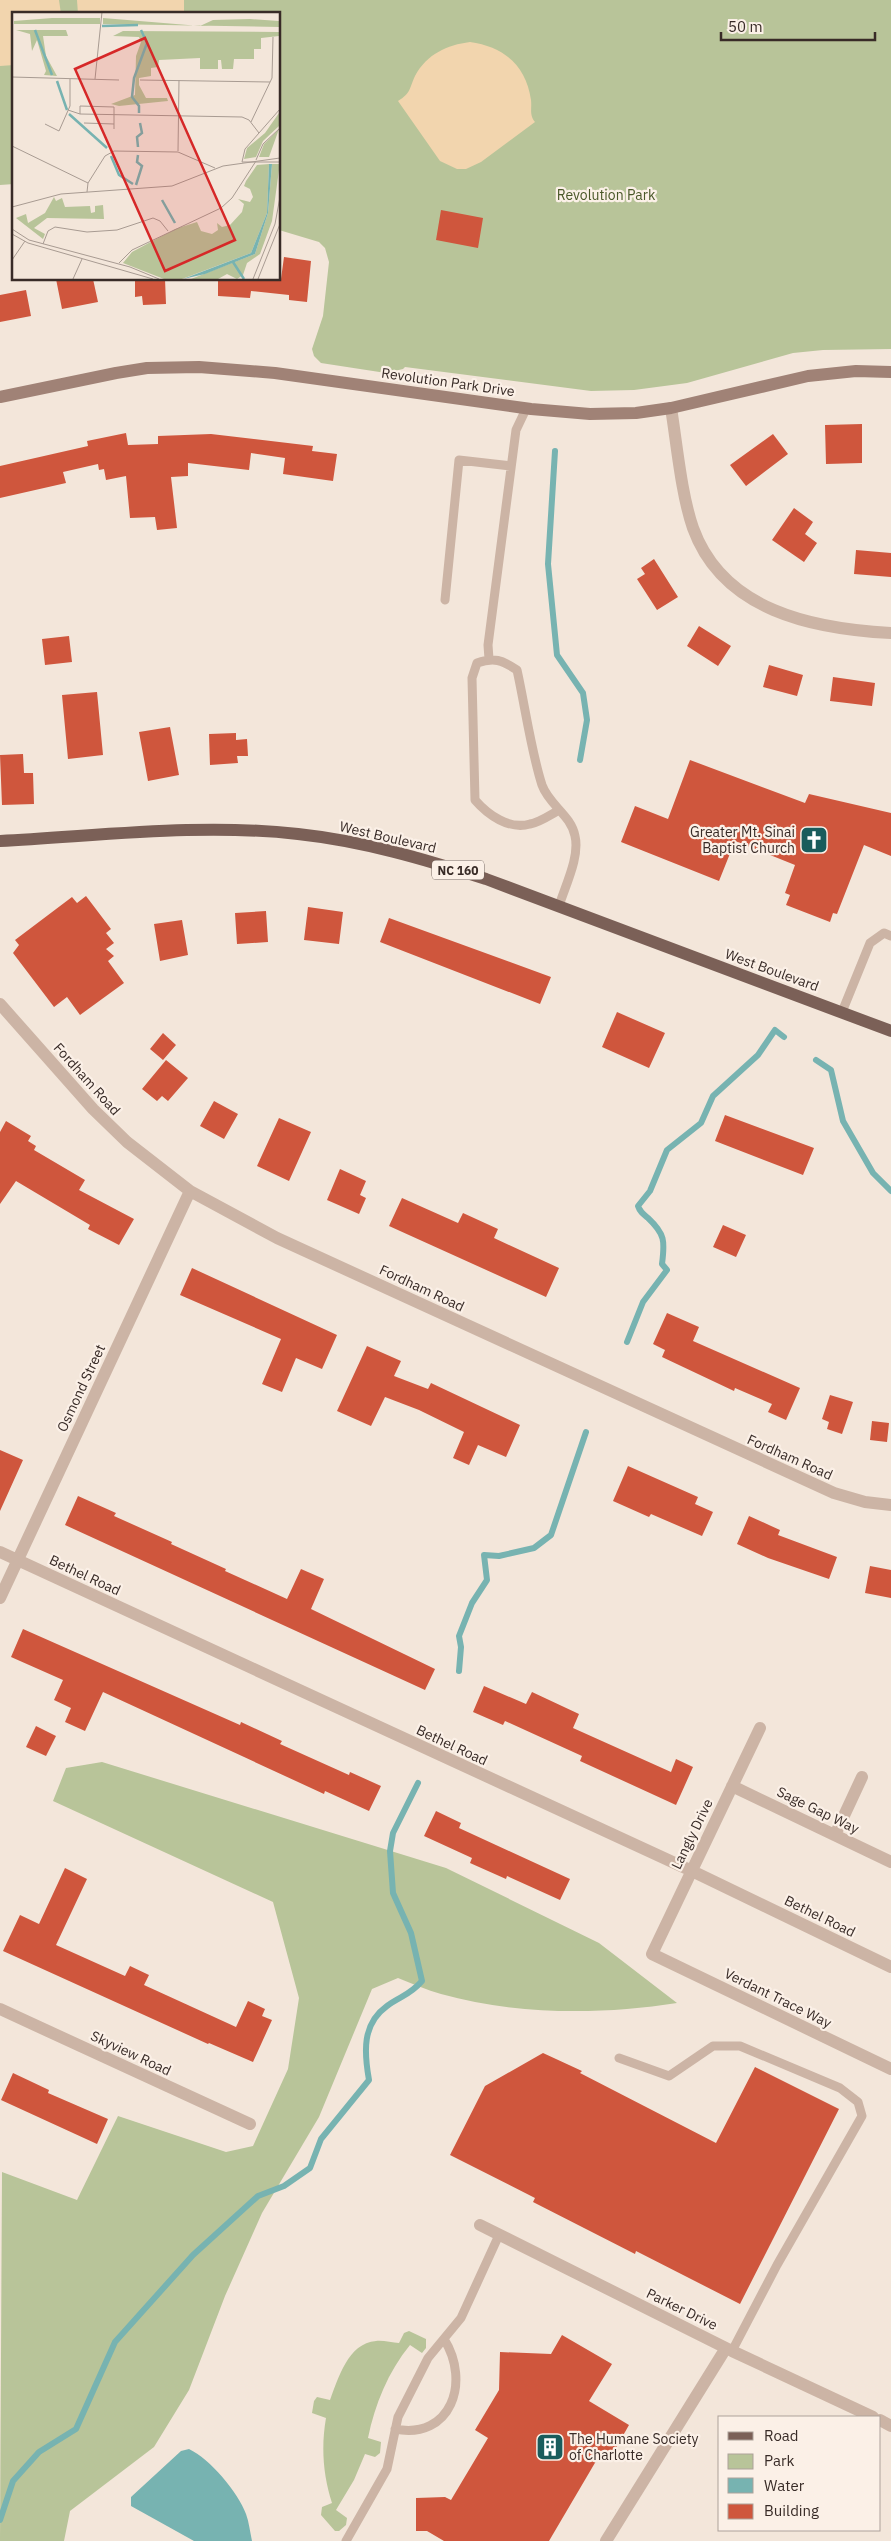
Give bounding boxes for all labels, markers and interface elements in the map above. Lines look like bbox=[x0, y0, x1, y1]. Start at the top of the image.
scale bar bbox=[721, 10, 875, 42]
inset map bbox=[12, 12, 280, 280]
text: 50 m bbox=[728, 17, 763, 36]
park label: Revolution Park bbox=[557, 186, 656, 204]
street label: Revolution Park Drive bbox=[380, 364, 516, 400]
street label: West Boulevard bbox=[338, 817, 438, 857]
place label: Greater Mt. Sinai Baptist Church bbox=[690, 823, 795, 857]
church icon: Greater Mt. Sinai Baptist Church bbox=[799, 825, 829, 855]
road number: NC 160 bbox=[432, 860, 484, 880]
street label: West Boulevard bbox=[723, 945, 821, 995]
street label: Fordham Road bbox=[50, 1039, 124, 1119]
street label: Fordham Road bbox=[377, 1260, 467, 1316]
street label: Osmond Street bbox=[53, 1341, 109, 1435]
street label: Fordham Road bbox=[744, 1430, 836, 1484]
street label: Bethel Road bbox=[46, 1551, 124, 1599]
street label: Bethel Road bbox=[413, 1721, 491, 1769]
street label: Sage Gap Way bbox=[774, 1782, 862, 1838]
street label: Langly Drive bbox=[667, 1796, 717, 1872]
street label: Bethel Road bbox=[782, 1891, 858, 1941]
street label: Verdant Trace Way bbox=[721, 1964, 835, 2032]
street label: Skyview Road bbox=[88, 2027, 174, 2079]
street label: Parker Drive bbox=[644, 2284, 721, 2334]
legend bbox=[718, 2416, 881, 2531]
text: Road bbox=[764, 2426, 799, 2445]
place label: The Humane Society of Charlotte bbox=[569, 2430, 699, 2464]
building icon: The Humane Society of Charlotte bbox=[535, 2432, 565, 2462]
text: Park bbox=[764, 2451, 794, 2470]
text: Water bbox=[764, 2476, 805, 2495]
text: Building bbox=[764, 2501, 819, 2520]

